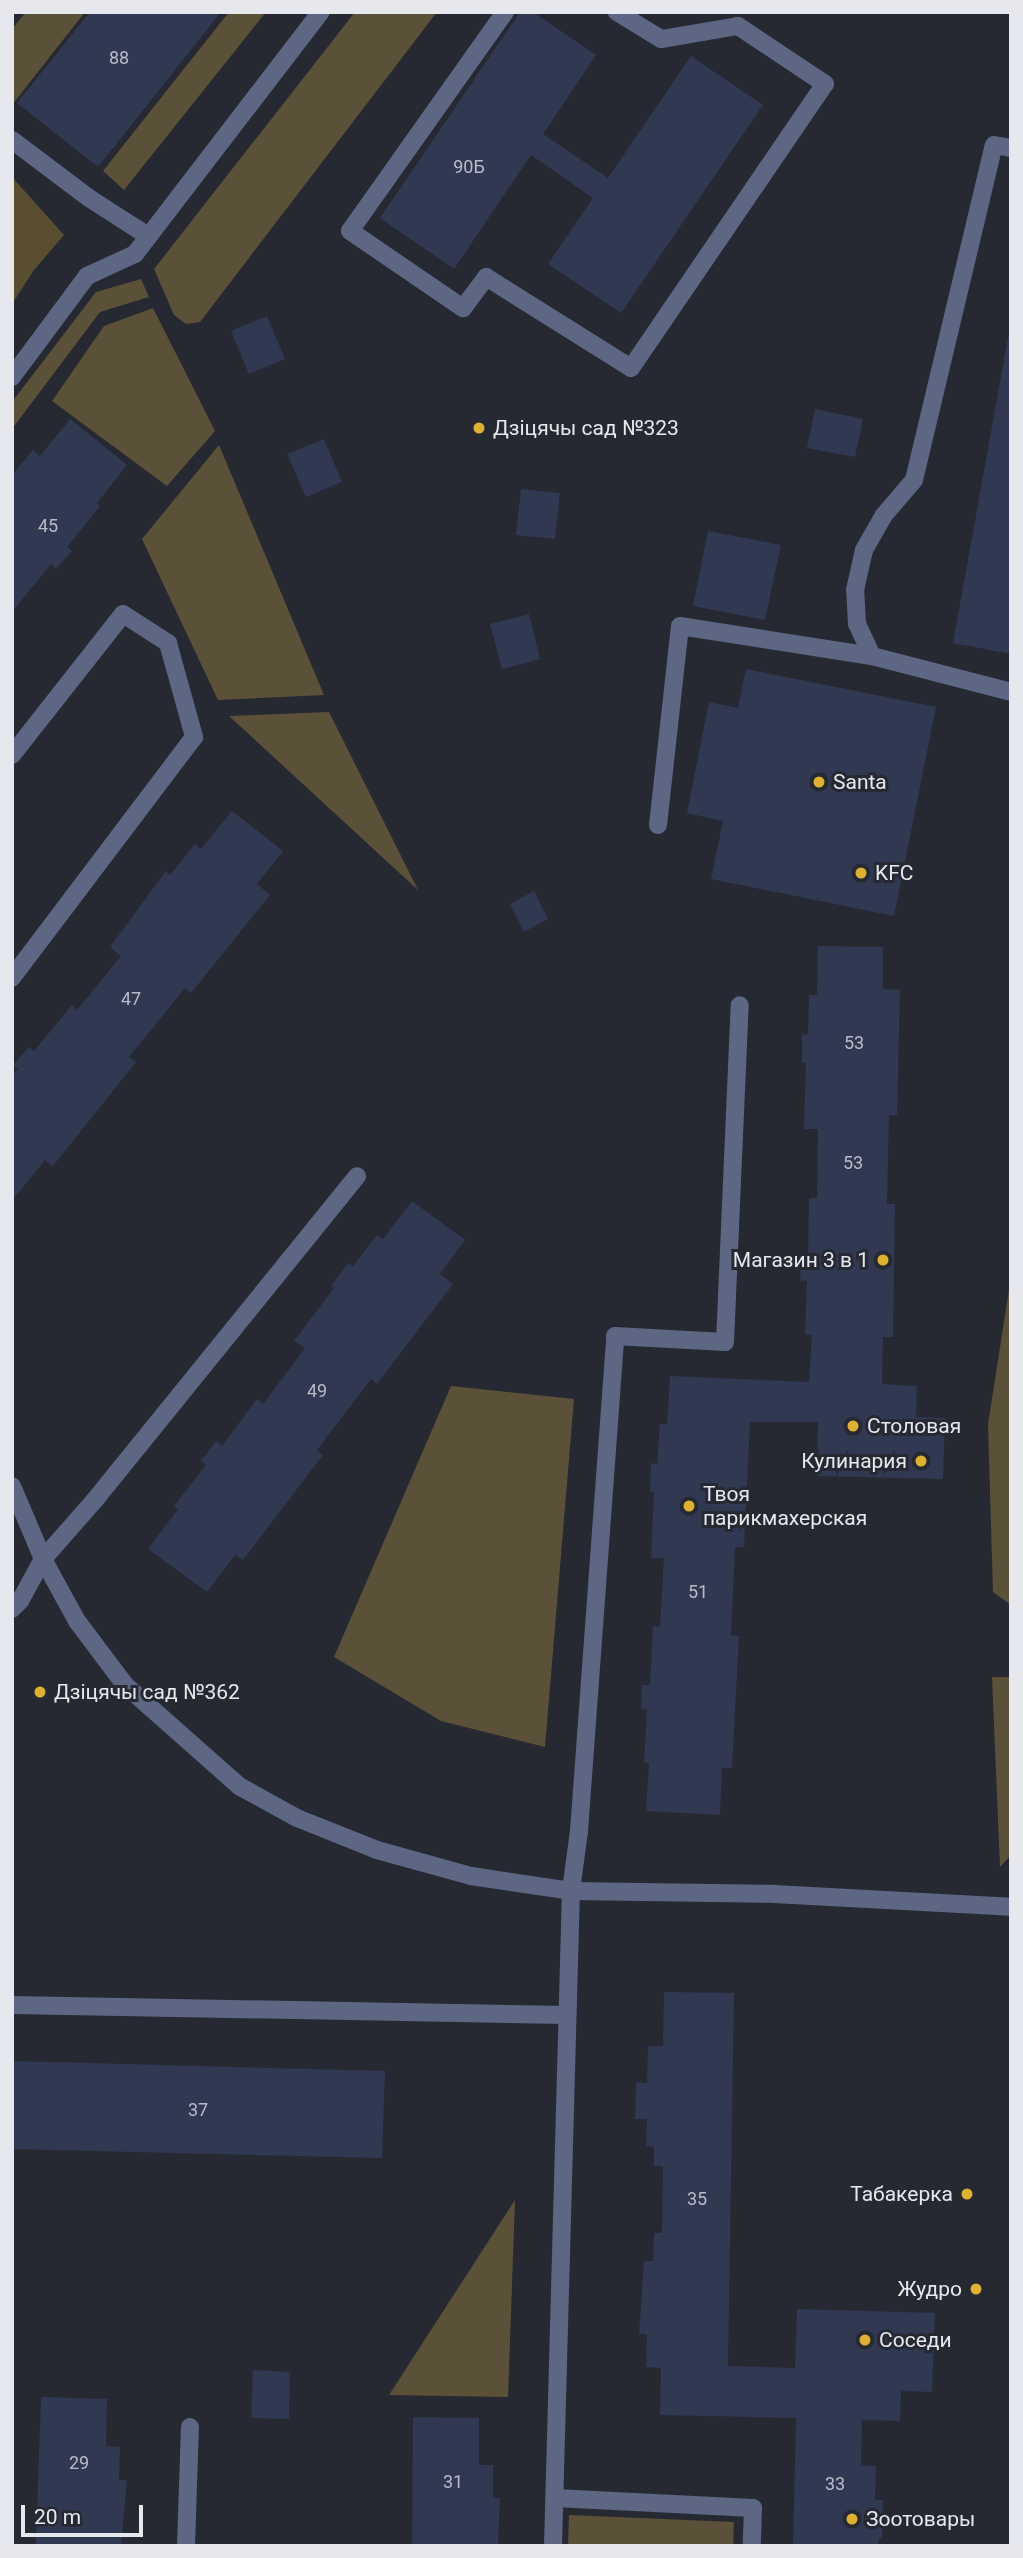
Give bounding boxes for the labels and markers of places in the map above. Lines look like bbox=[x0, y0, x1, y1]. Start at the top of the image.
place label: Дзіцячы сад №323 bbox=[493, 415, 679, 441]
marker: Дзіцячы сад №323 bbox=[471, 420, 487, 436]
place label: Santa bbox=[833, 769, 887, 795]
marker: Santa bbox=[811, 774, 827, 790]
place label: KFC bbox=[875, 860, 913, 886]
marker: KFC bbox=[853, 865, 869, 881]
place label: Магазин 3 в 1 bbox=[733, 1247, 869, 1273]
marker: Магазин 3 в 1 bbox=[875, 1252, 891, 1268]
place label: Столовая bbox=[867, 1413, 961, 1439]
marker: Столовая bbox=[845, 1418, 861, 1434]
place label: Кулинария bbox=[801, 1448, 907, 1474]
marker: Кулинария bbox=[913, 1453, 929, 1469]
place label: Твоя парикмахерская bbox=[703, 1481, 867, 1531]
marker: Твоя парикмахерская bbox=[681, 1498, 697, 1514]
place label: Дзіцячы сад №362 bbox=[54, 1679, 240, 1705]
marker: Дзіцячы сад №362 bbox=[32, 1684, 48, 1700]
place label: Табакерка bbox=[850, 2181, 953, 2207]
marker: Табакерка bbox=[959, 2186, 975, 2202]
place label: Жудро bbox=[897, 2276, 962, 2302]
marker: Жудро bbox=[968, 2281, 984, 2297]
place label: Соседи bbox=[879, 2327, 952, 2353]
marker: Соседи bbox=[857, 2332, 873, 2348]
place label: Зоотовары bbox=[866, 2506, 975, 2532]
marker: Зоотовары bbox=[844, 2511, 860, 2527]

